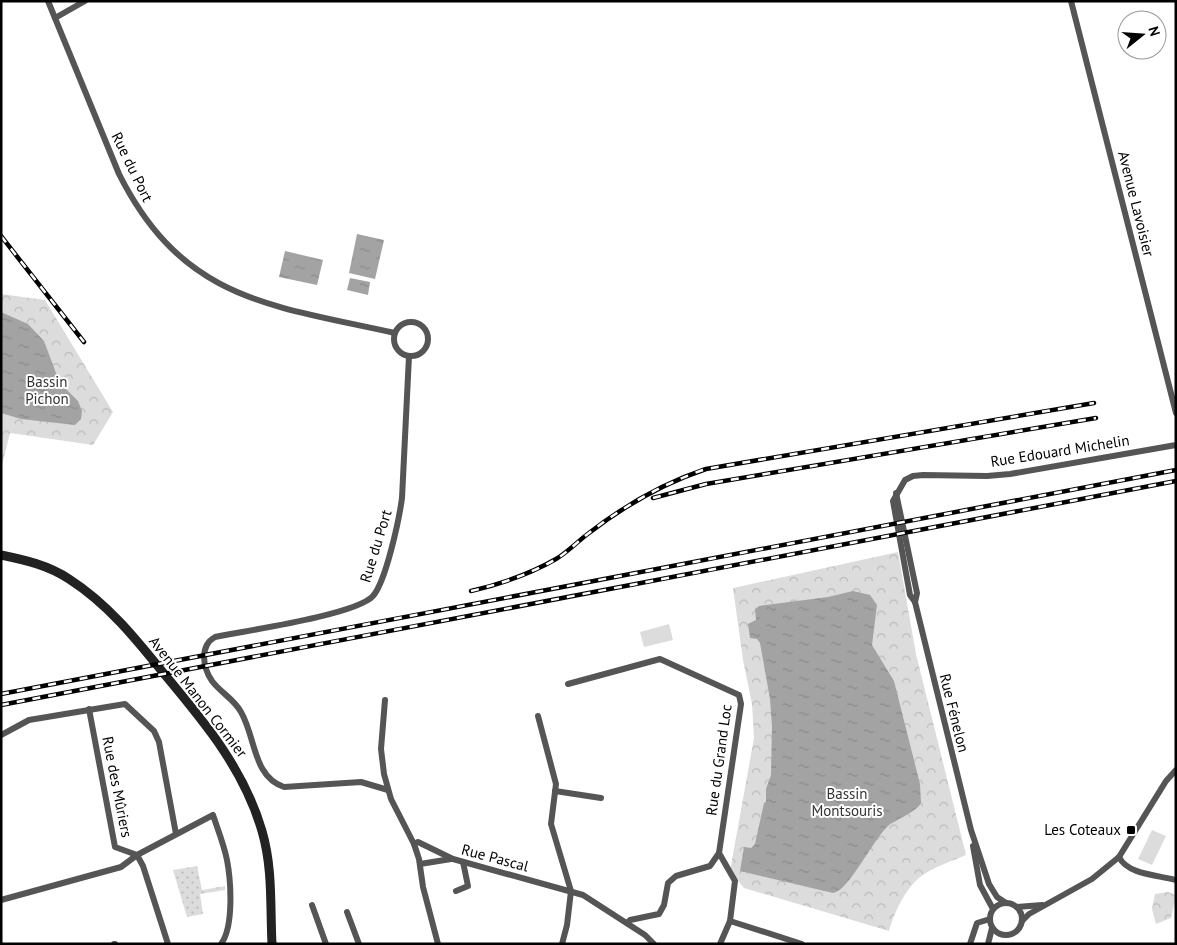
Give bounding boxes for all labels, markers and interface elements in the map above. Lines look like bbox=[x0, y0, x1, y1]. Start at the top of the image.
north arrow bbox=[1117, 10, 1167, 60]
text: N bbox=[1144, 24, 1164, 38]
street label: Rue du Port bbox=[107, 129, 157, 205]
street label: Avenue Lavoisier bbox=[1114, 149, 1159, 259]
park label: Bassin Pichon bbox=[25, 372, 69, 408]
street label: Rue Edouard Michelin bbox=[989, 430, 1131, 471]
street label: Rue du Port bbox=[355, 507, 396, 585]
street label: Avenue Manon Cormier bbox=[145, 632, 252, 761]
street label: Rue Fénelon bbox=[936, 672, 973, 754]
street label: Rue du Grand Loc bbox=[701, 703, 736, 817]
street label: Rue des Mûriers bbox=[98, 735, 137, 839]
park label: Bassin Montsouris bbox=[811, 784, 883, 820]
place label: Les Coteaux bbox=[1044, 820, 1121, 839]
marker: Les Coteaux bbox=[1125, 824, 1137, 836]
street label: Rue Pascal bbox=[459, 839, 531, 876]

